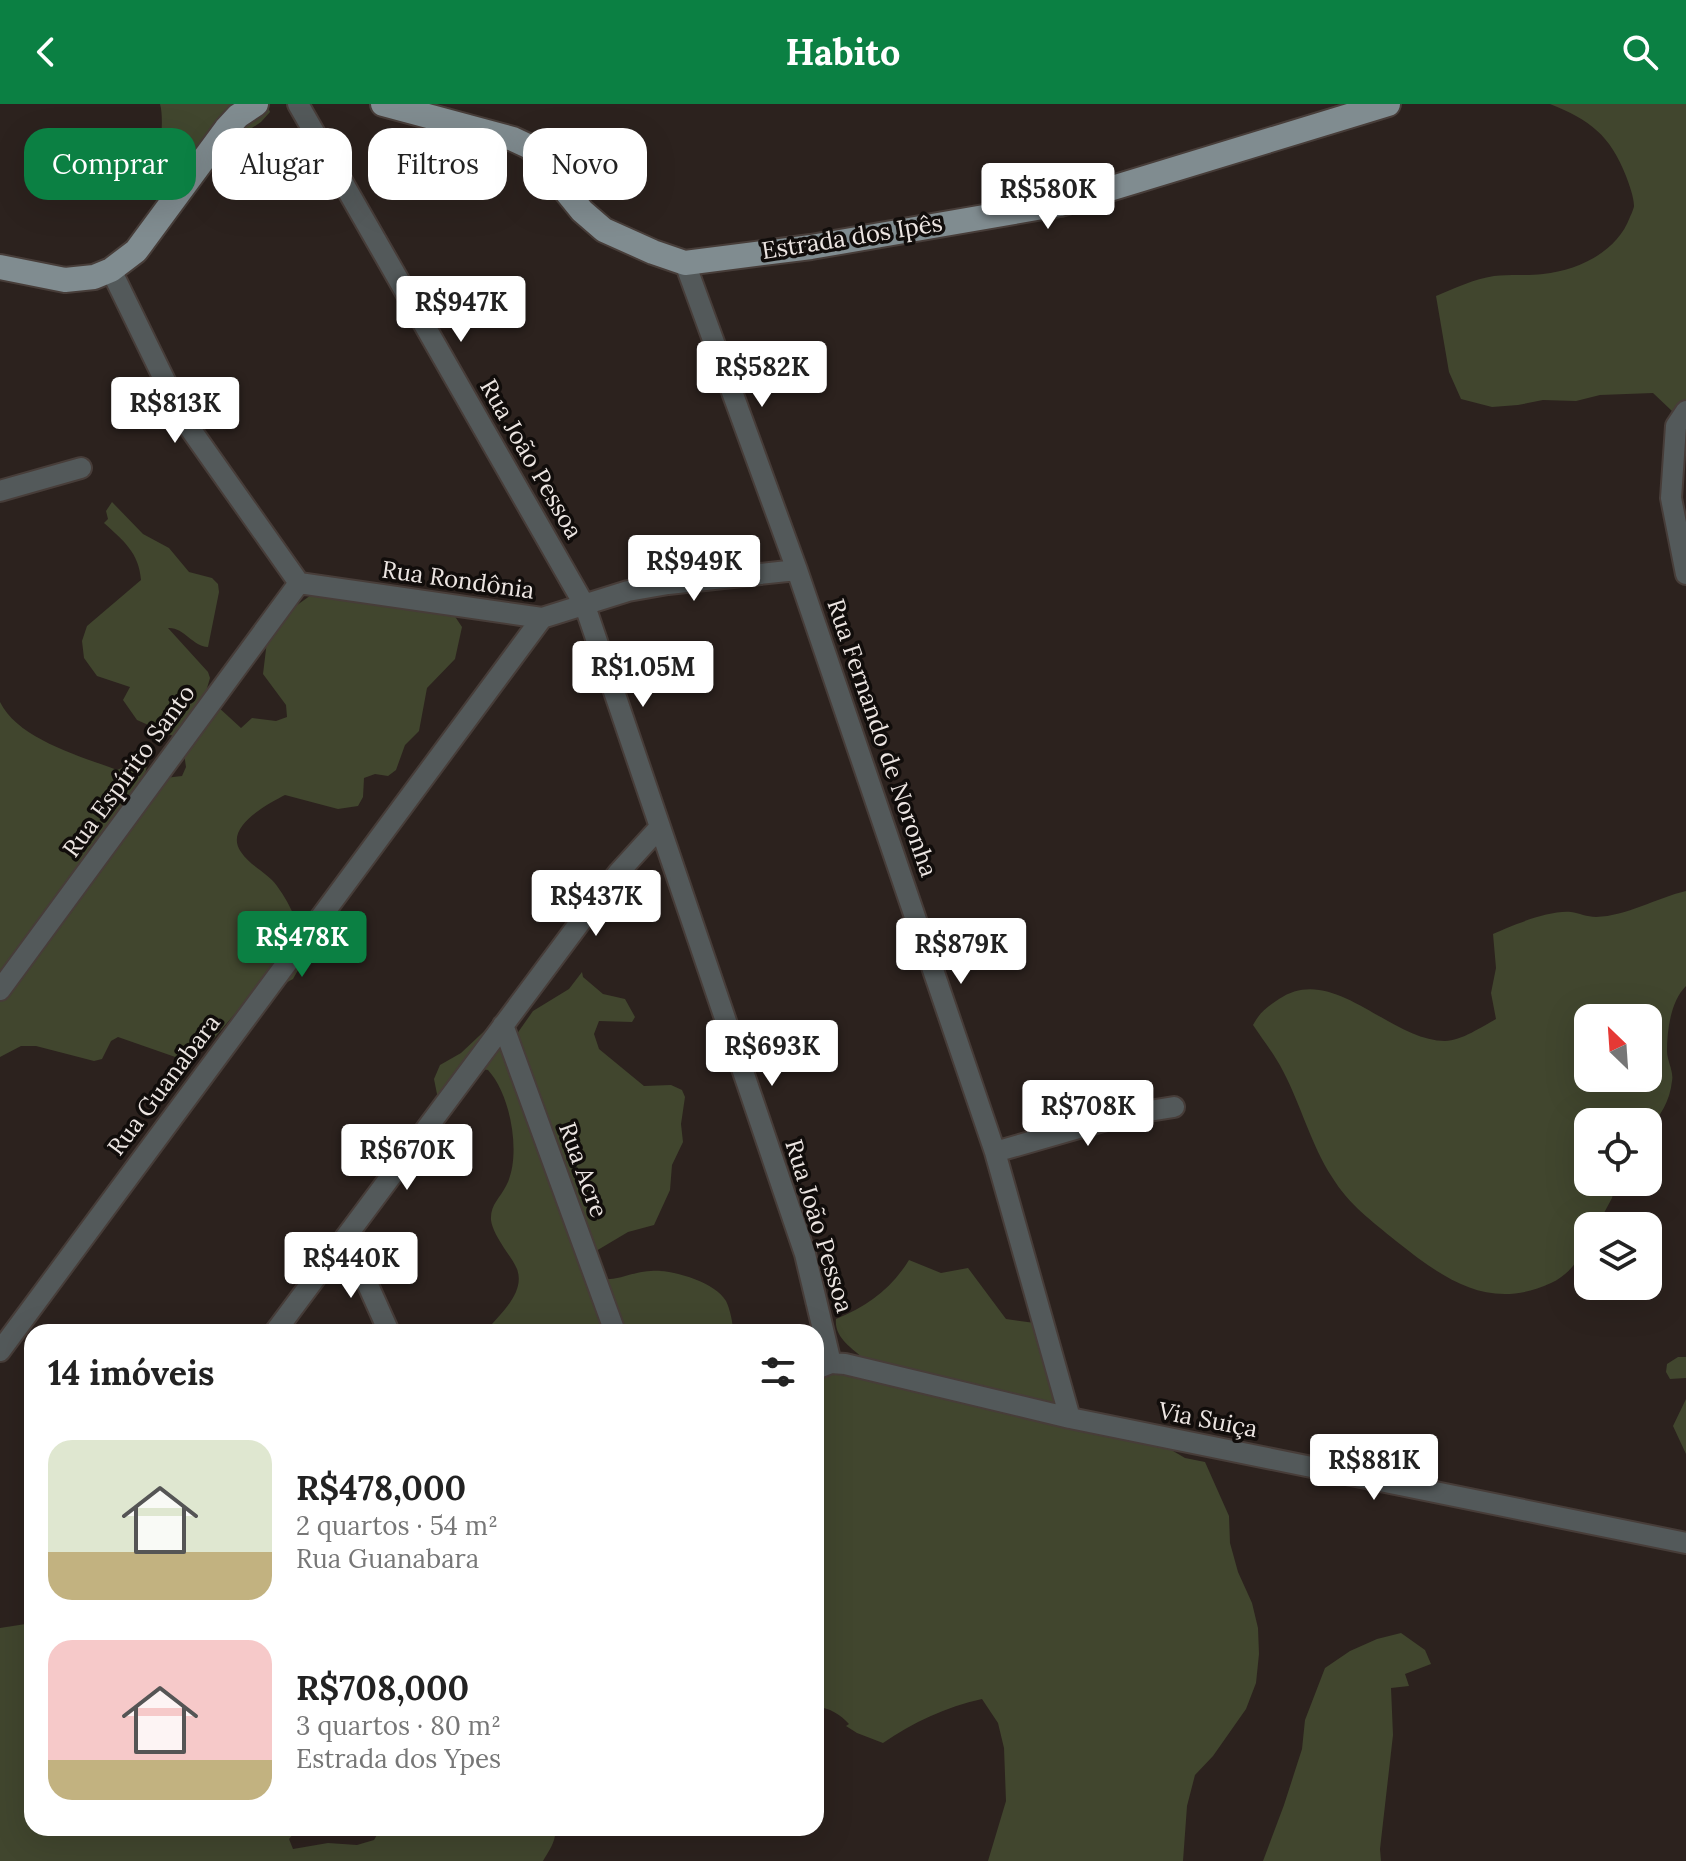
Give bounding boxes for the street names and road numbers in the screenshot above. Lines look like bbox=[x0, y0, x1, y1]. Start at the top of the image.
street label: Estrada dos Ipês bbox=[759, 207, 945, 266]
street label: Rua João Pessoa bbox=[473, 373, 590, 544]
street label: Rua Rondônia bbox=[380, 553, 536, 606]
street label: Rua Fernando de Noronha bbox=[820, 595, 945, 881]
street label: Rua Espírito Santo bbox=[56, 678, 202, 863]
street label: Rua Guanabara bbox=[100, 1008, 227, 1162]
street label: Rua Acre bbox=[552, 1118, 615, 1222]
street label: Rua João Pessoa bbox=[778, 1135, 861, 1316]
street label: Via Suiça bbox=[1155, 1395, 1260, 1444]

